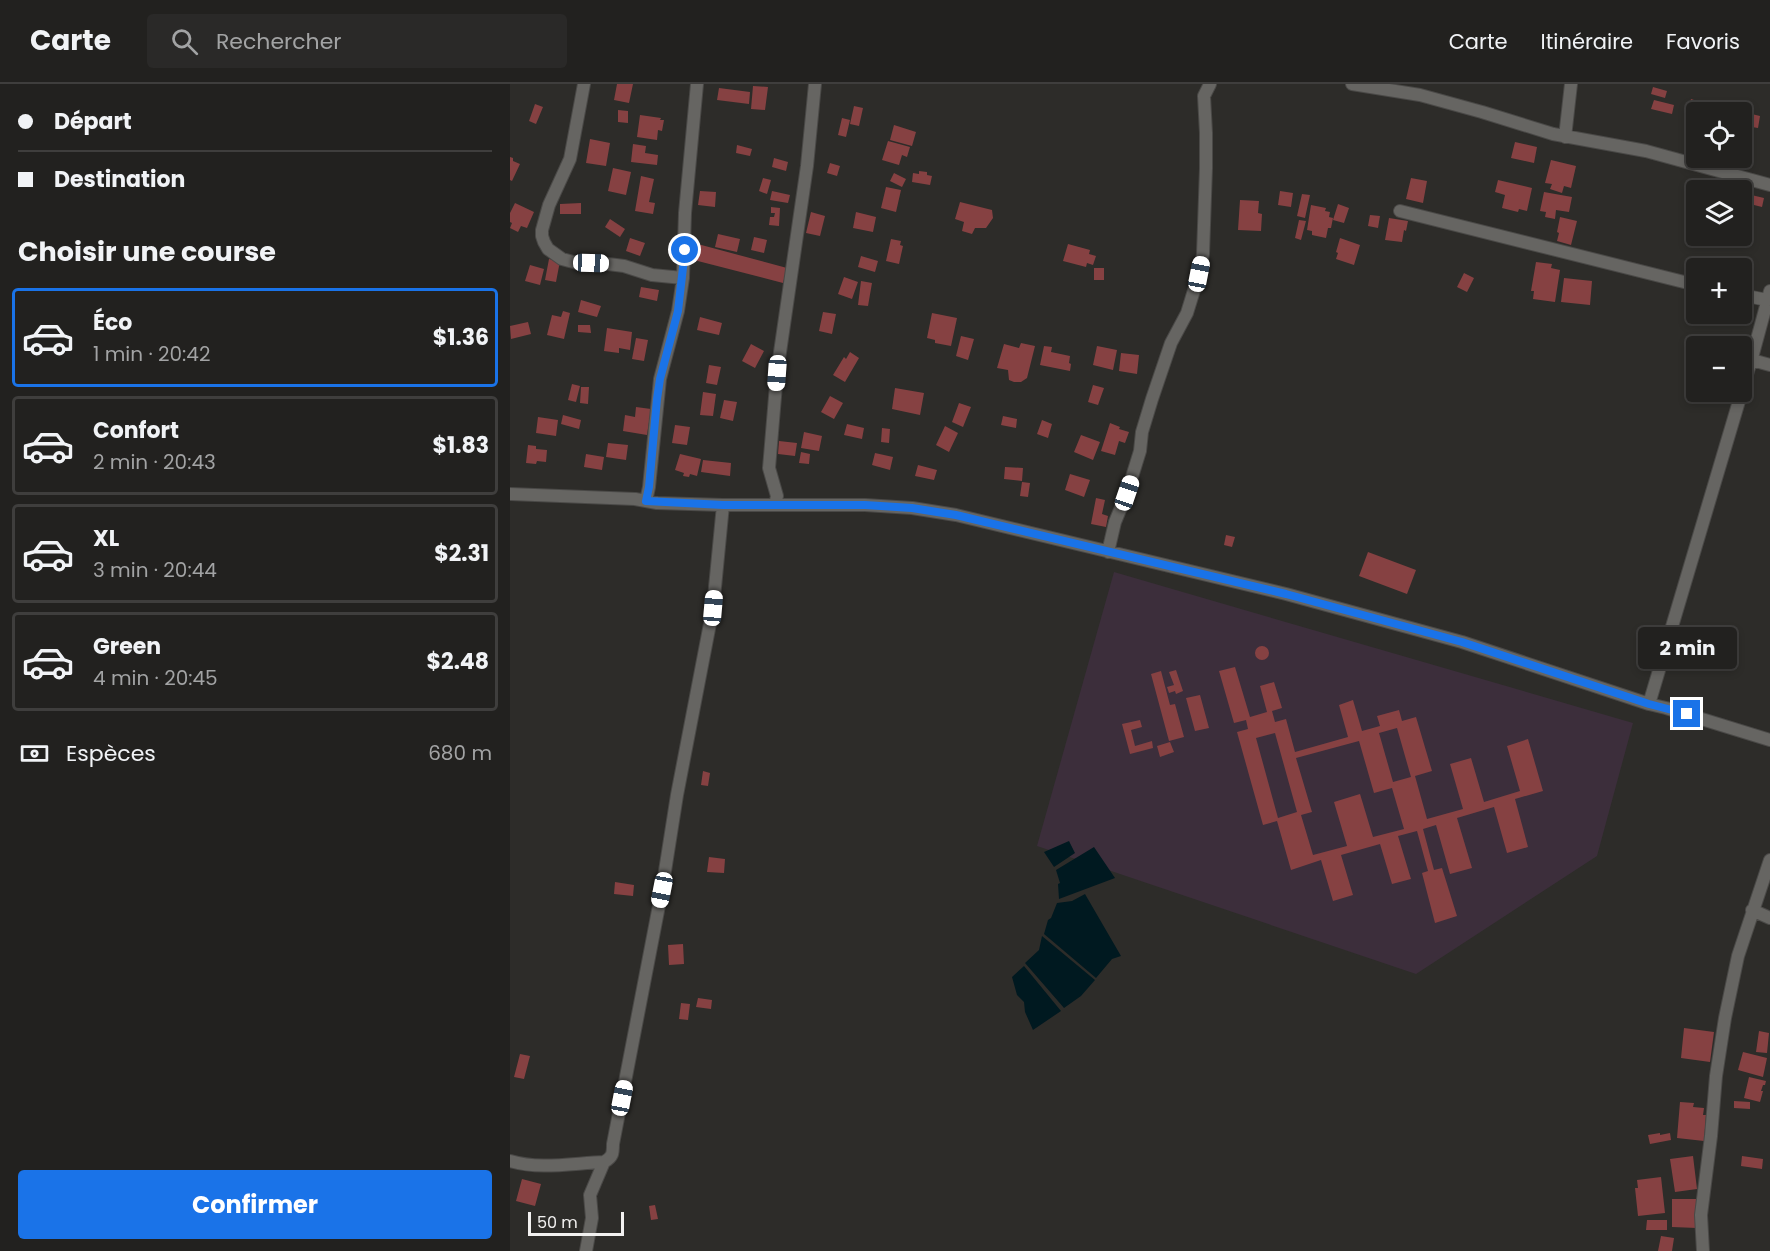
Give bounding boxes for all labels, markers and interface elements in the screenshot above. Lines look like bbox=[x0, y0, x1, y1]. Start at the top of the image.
search box bbox=[147, 14, 567, 68]
text: Carte bbox=[30, 21, 111, 60]
icon: search bbox=[168, 25, 201, 58]
text: Rechercher bbox=[216, 26, 342, 57]
text: Carte bbox=[1449, 27, 1508, 56]
text: Itinéraire bbox=[1541, 27, 1633, 56]
text: Favoris bbox=[1666, 27, 1740, 56]
map controls bbox=[1686, 102, 1752, 402]
button: locate bbox=[1686, 102, 1752, 168]
text: Départ bbox=[54, 106, 132, 137]
text: Destination bbox=[54, 164, 185, 195]
button: layers bbox=[1686, 180, 1752, 246]
text: Choisir une course bbox=[18, 233, 276, 270]
route start bbox=[671, 236, 698, 263]
car bbox=[573, 253, 609, 273]
car bbox=[1187, 255, 1211, 293]
button: + bbox=[1686, 258, 1752, 324]
text: Éco bbox=[93, 307, 132, 338]
icon: car bbox=[21, 311, 75, 365]
text: $1.36 bbox=[433, 322, 489, 353]
button: − bbox=[1686, 336, 1752, 402]
text: 1 min · 20:42 bbox=[93, 340, 210, 368]
car bbox=[767, 354, 787, 392]
text: Confort bbox=[93, 415, 179, 446]
icon: car bbox=[21, 419, 75, 473]
text: $1.83 bbox=[432, 430, 489, 461]
text: 2 min · 20:43 bbox=[93, 448, 216, 476]
car bbox=[1113, 473, 1141, 513]
text: XL bbox=[93, 523, 119, 554]
icon: car bbox=[21, 527, 75, 581]
text: $2.31 bbox=[434, 538, 489, 569]
text: 3 min · 20:44 bbox=[93, 556, 217, 584]
car bbox=[702, 589, 724, 627]
callout: 2 min bbox=[1638, 627, 1736, 669]
text: Green bbox=[93, 631, 161, 662]
text: 2 min bbox=[1659, 634, 1716, 662]
icon: car bbox=[21, 635, 75, 689]
text: $2.48 bbox=[427, 646, 489, 677]
text: 4 min · 20:45 bbox=[93, 664, 218, 692]
route end bbox=[1673, 700, 1700, 727]
icon: cash bbox=[18, 737, 51, 770]
text: Espèces bbox=[66, 738, 156, 769]
text: 680 m bbox=[428, 739, 492, 767]
car bbox=[650, 871, 674, 909]
car bbox=[610, 1079, 634, 1117]
button: Confirmer bbox=[18, 1170, 492, 1239]
scale bar bbox=[528, 1209, 624, 1236]
text: 50 m bbox=[537, 1211, 578, 1234]

